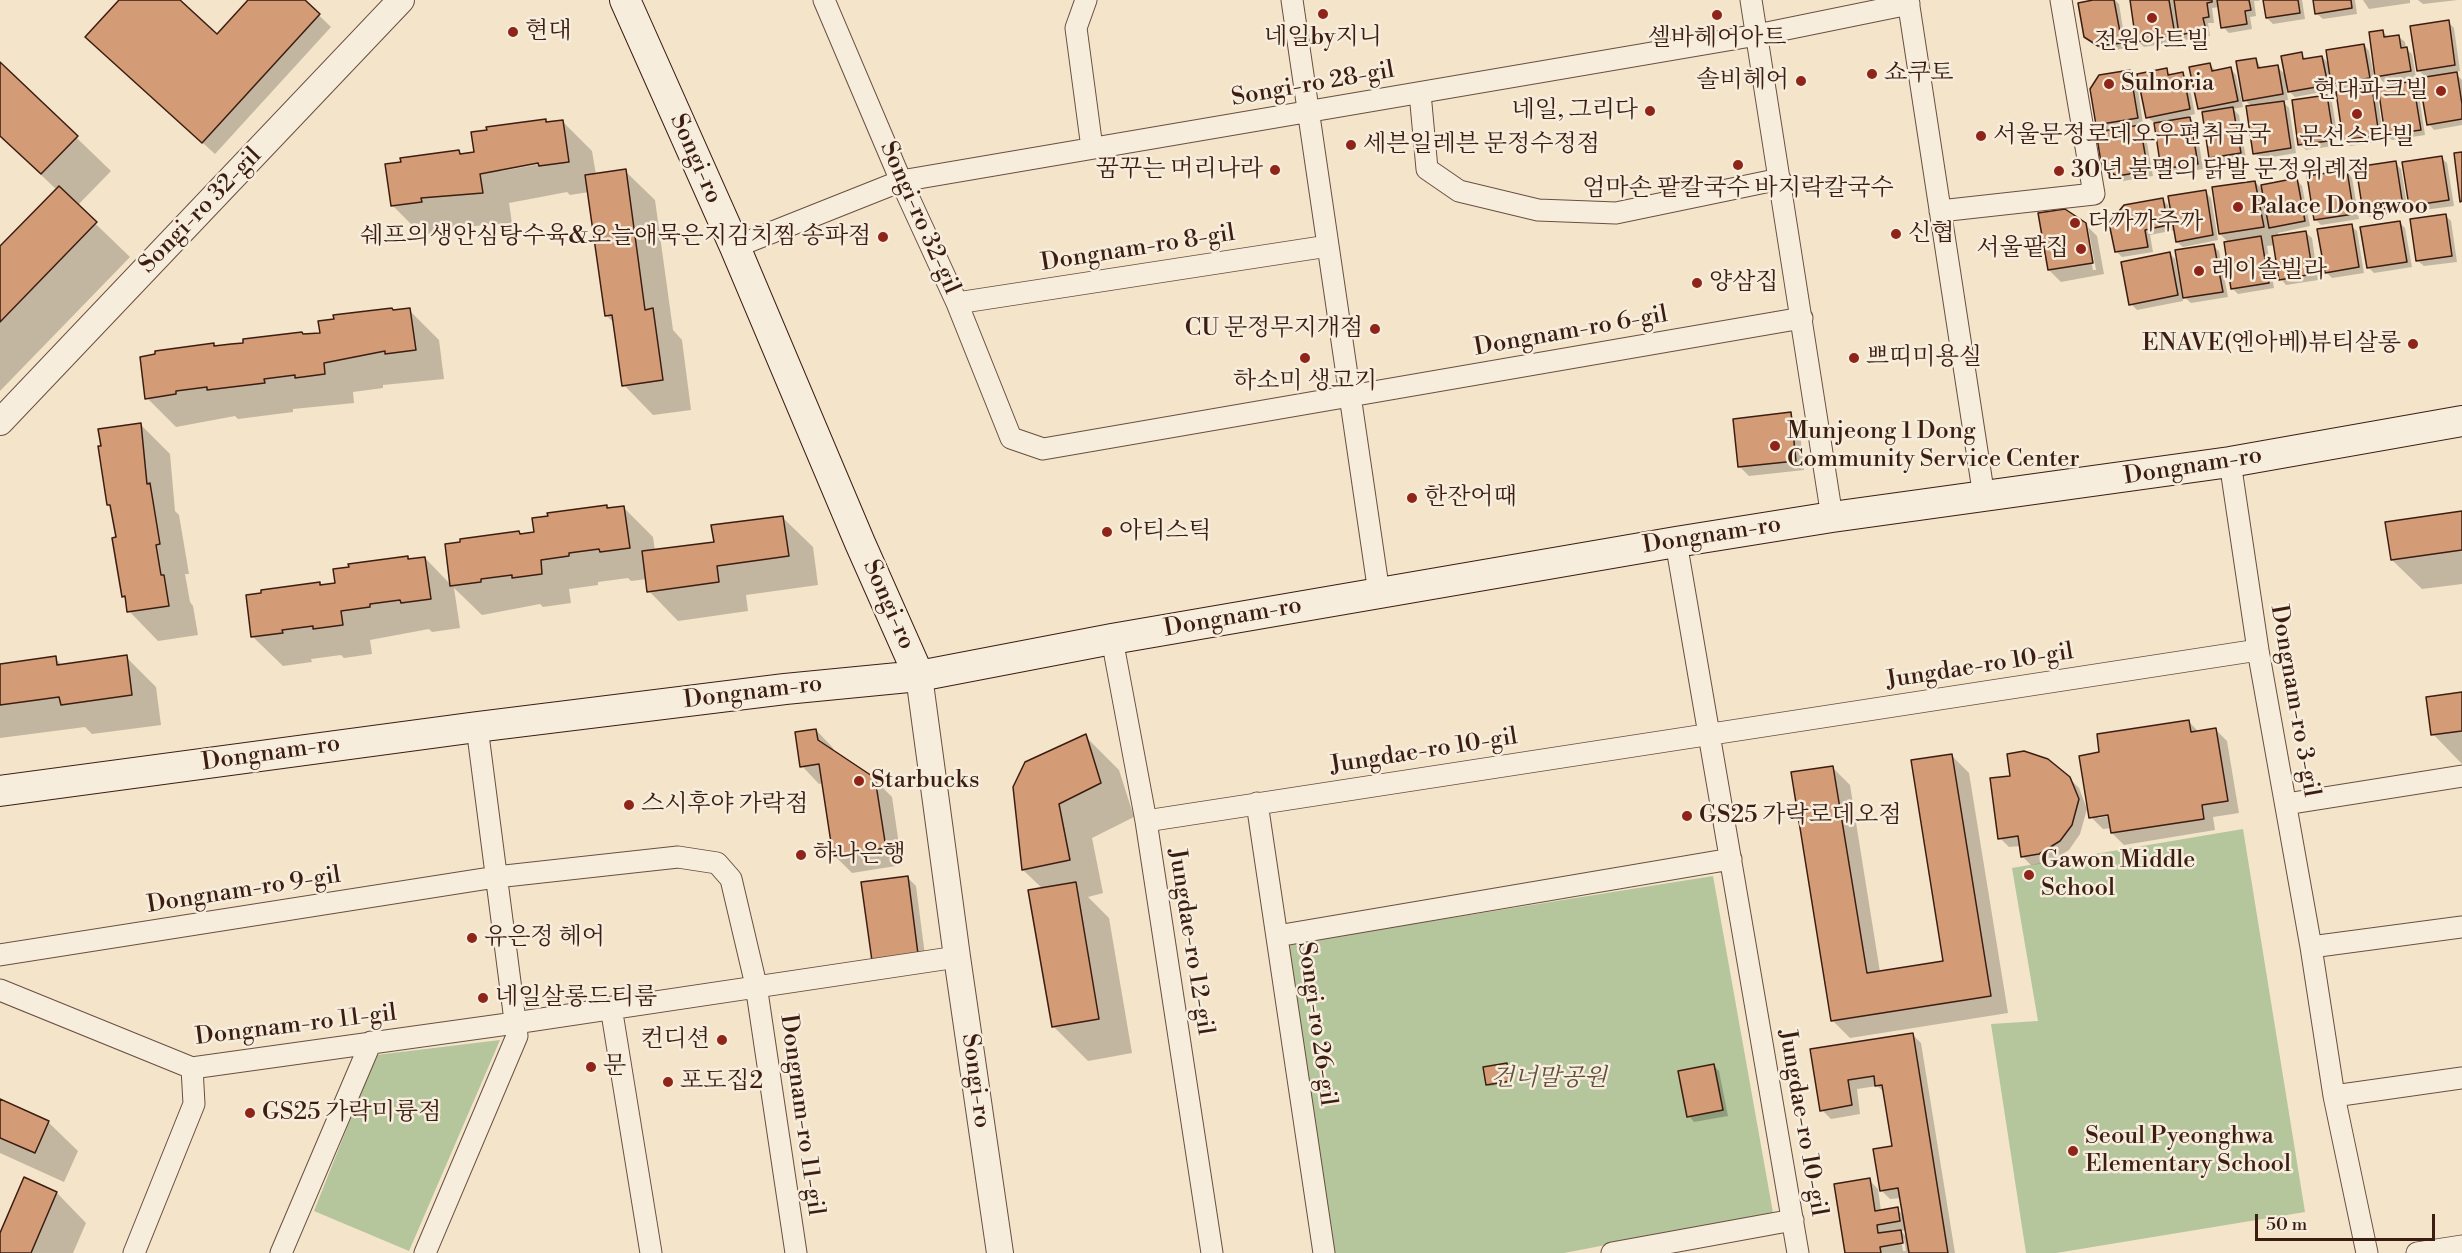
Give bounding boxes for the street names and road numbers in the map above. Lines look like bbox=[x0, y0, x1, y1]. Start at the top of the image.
street label: Songi-ro 28-gil bbox=[1229, 56, 1397, 114]
street label: Songi-ro bbox=[663, 110, 727, 208]
street label: Songi-ro 32-gil bbox=[873, 137, 965, 299]
street label: Songi-ro 32-gil bbox=[134, 142, 268, 280]
street label: Dongnam-ro 8-gil bbox=[1039, 219, 1237, 279]
street label: Dongnam-ro 6-gil bbox=[1472, 301, 1670, 363]
street label: Dongnam-ro bbox=[2122, 442, 2264, 492]
street label: Dongnam-ro bbox=[1641, 511, 1783, 561]
street label: Songi-ro bbox=[856, 556, 920, 654]
street label: Dongnam-ro bbox=[1162, 592, 1304, 644]
street label: Dongnam-ro 3-gil bbox=[2263, 603, 2325, 799]
street label: Jungdae-ro 10-gil bbox=[1884, 638, 2076, 696]
street label: Dongnam-ro bbox=[682, 670, 824, 716]
street label: Jungdae-ro 10-gil bbox=[1328, 723, 1520, 781]
street label: Dongnam-ro bbox=[200, 730, 342, 778]
street label: Jungdae-ro 12-gil bbox=[1161, 847, 1219, 1037]
street label: Dongnam-ro 9-gil bbox=[145, 861, 343, 921]
street label: Songi-ro 26-gil bbox=[1290, 940, 1342, 1108]
street label: Dongnam-ro 11-gil bbox=[194, 999, 398, 1053]
street label: Dongnam-ro 11-gil bbox=[773, 1013, 829, 1217]
street label: Jungdae-ro 10-gil bbox=[1771, 1027, 1833, 1219]
street label: Songi-ro bbox=[954, 1032, 996, 1130]

